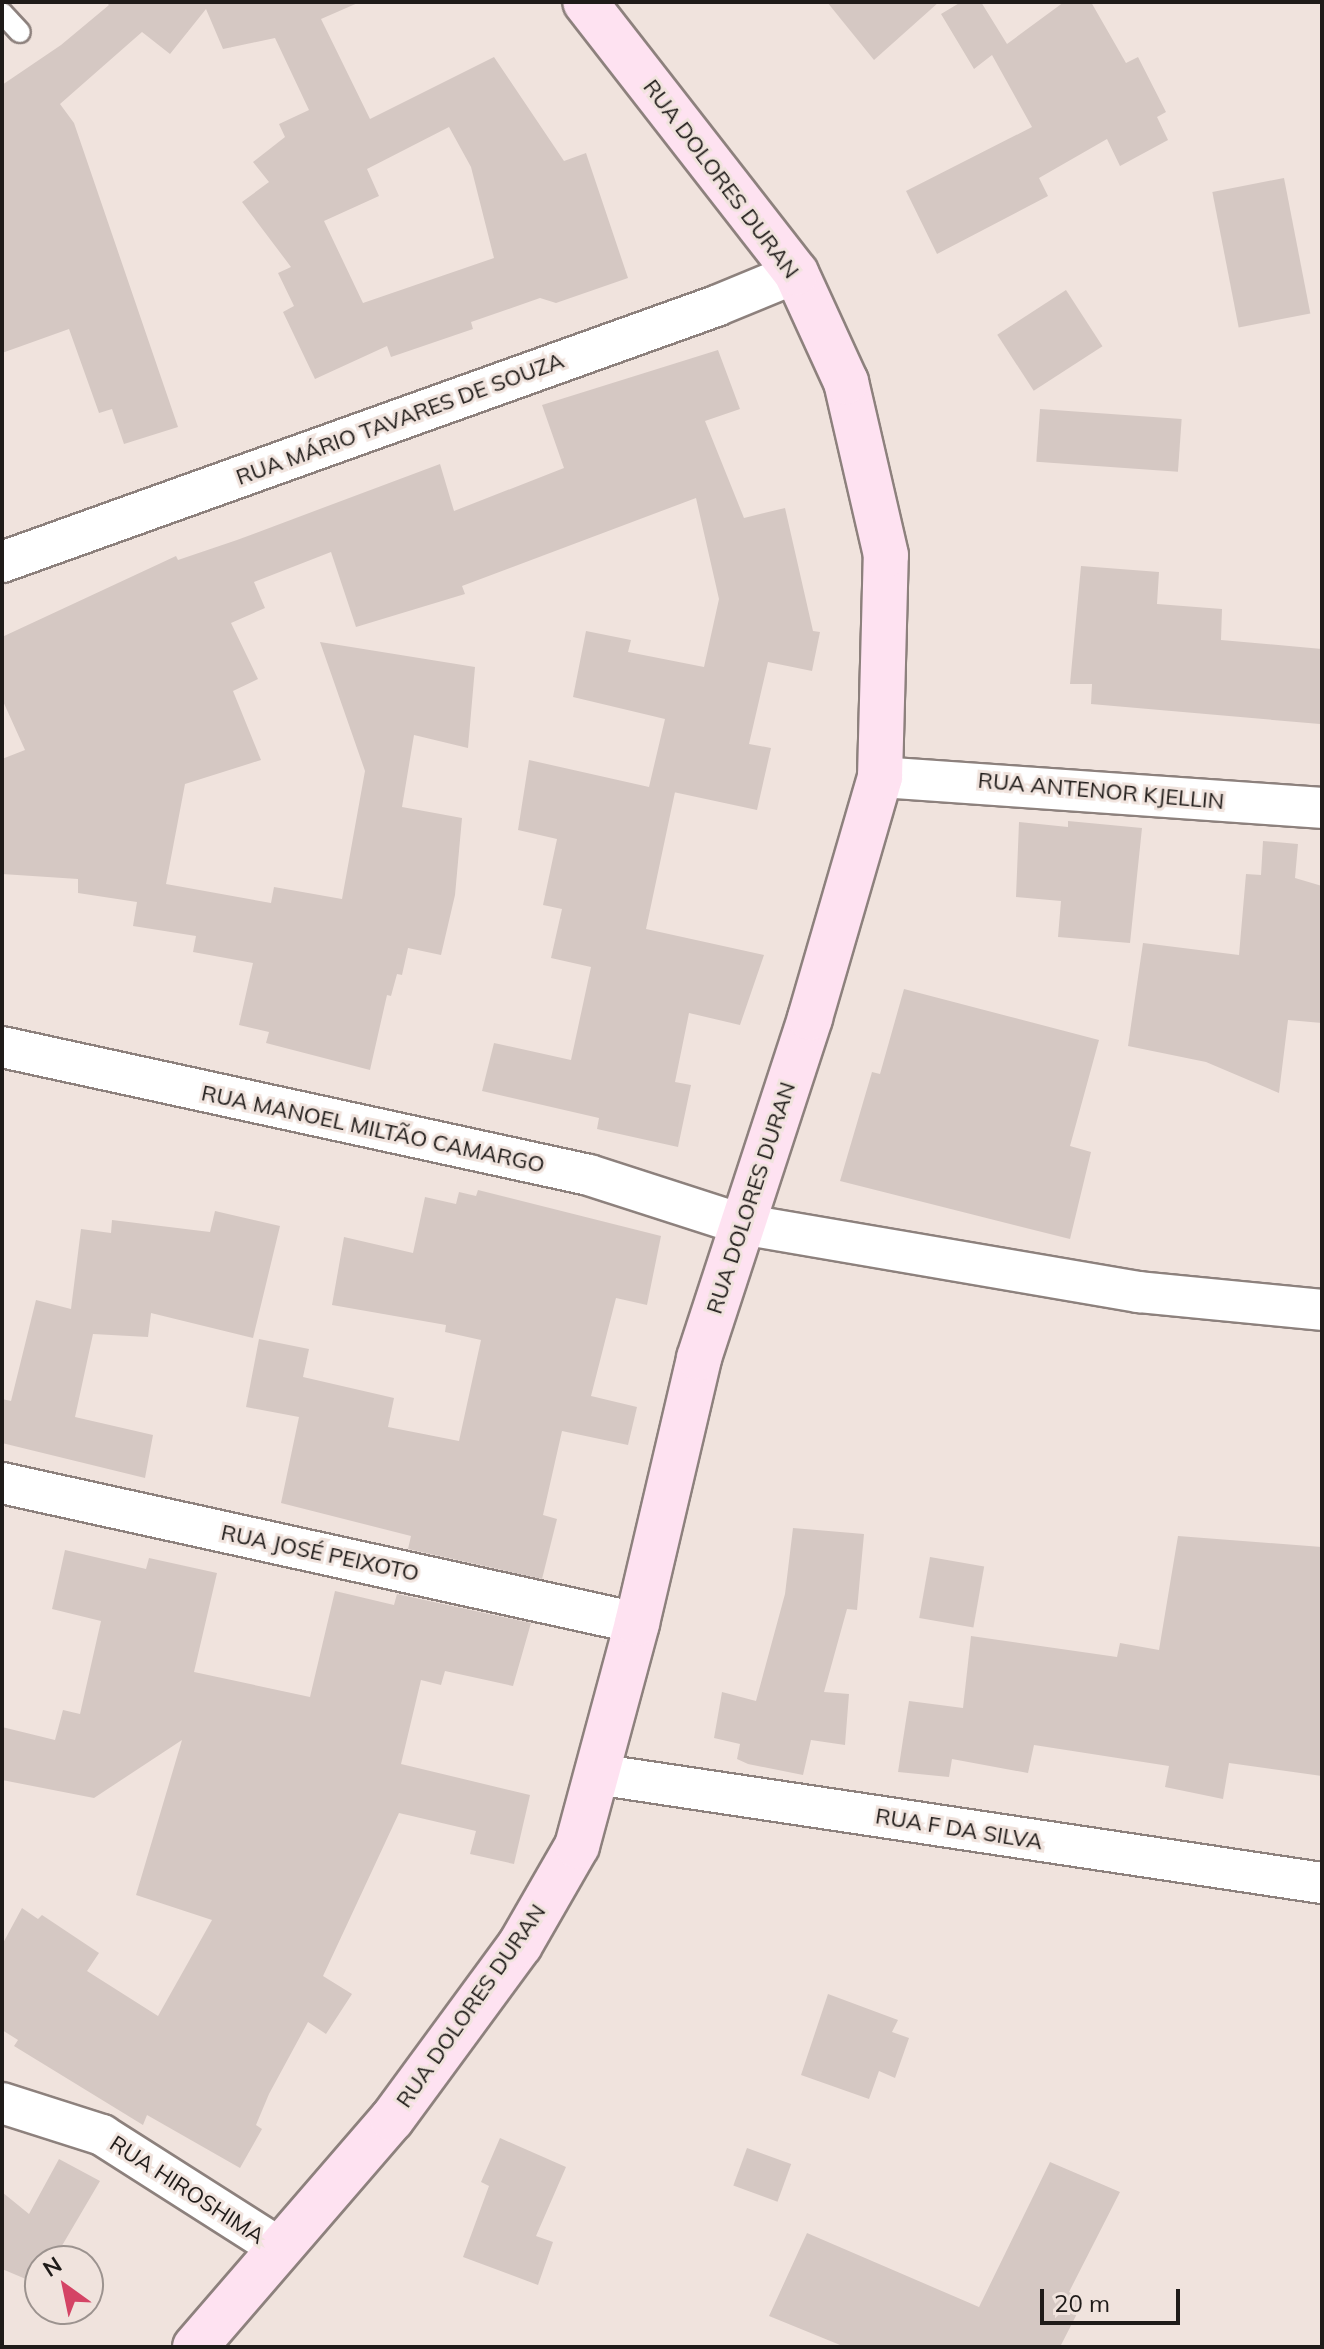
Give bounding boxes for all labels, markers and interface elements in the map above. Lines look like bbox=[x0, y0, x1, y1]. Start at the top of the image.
street label: RUA DOLORES DURAN bbox=[638, 74, 804, 284]
street label: RUA MÁRIO TAVARES DE SOUZA bbox=[232, 347, 568, 491]
street label: RUA ANTENOR KJELLIN bbox=[977, 767, 1225, 815]
street label: RUA DOLORES DURAN bbox=[701, 1079, 801, 1317]
street label: RUA MANOEL MILTÃO CAMARGO bbox=[199, 1080, 547, 1178]
street label: RUA JOSÉ PEIXOTO bbox=[219, 1519, 421, 1587]
street label: RUA F DA SILVA bbox=[874, 1803, 1044, 1855]
street label: RUA DOLORES DURAN bbox=[391, 1899, 551, 2113]
street label: RUA HIROSHIMA bbox=[105, 2130, 269, 2250]
north arrow bbox=[24, 2245, 104, 2325]
text: N bbox=[37, 2250, 67, 2283]
scale bar bbox=[1044, 2273, 1184, 2323]
text: 20 m bbox=[1054, 2288, 1110, 2318]

